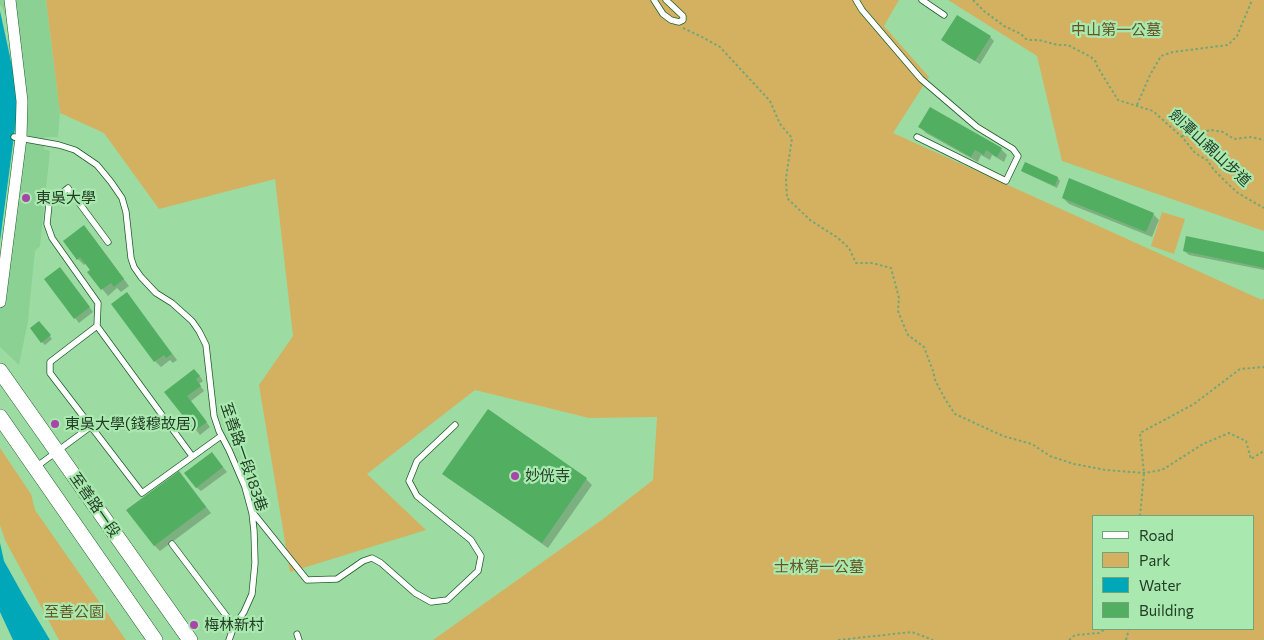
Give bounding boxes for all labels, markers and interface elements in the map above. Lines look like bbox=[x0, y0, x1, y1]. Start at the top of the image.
park label: 中山第一公墓 bbox=[1071, 21, 1161, 39]
street label: 劍潭山親山步道 bbox=[1165, 106, 1255, 190]
place label: 東吳大學 bbox=[36, 189, 96, 207]
marker: 東吳大學 bbox=[20, 192, 32, 204]
street label: 至善路一段183巷 bbox=[217, 400, 271, 514]
place label: 東吳大學(錢穆故居) bbox=[65, 415, 197, 433]
marker: 東吳大學(錢穆故居) bbox=[49, 418, 61, 430]
place label: 妙侊寺 bbox=[525, 467, 570, 485]
street label: 至善路一段 bbox=[66, 469, 124, 541]
marker: 妙侊寺 bbox=[509, 470, 521, 482]
legend bbox=[1092, 515, 1254, 630]
text: Road bbox=[1139, 526, 1174, 544]
text: Park bbox=[1139, 551, 1170, 569]
park label: 士林第一公墓 bbox=[774, 558, 864, 576]
text: Water bbox=[1139, 576, 1181, 594]
text: Building bbox=[1139, 601, 1194, 619]
park label: 至善公園 bbox=[44, 603, 104, 621]
place label: 梅林新村 bbox=[204, 616, 264, 634]
marker: 梅林新村 bbox=[188, 619, 200, 631]

